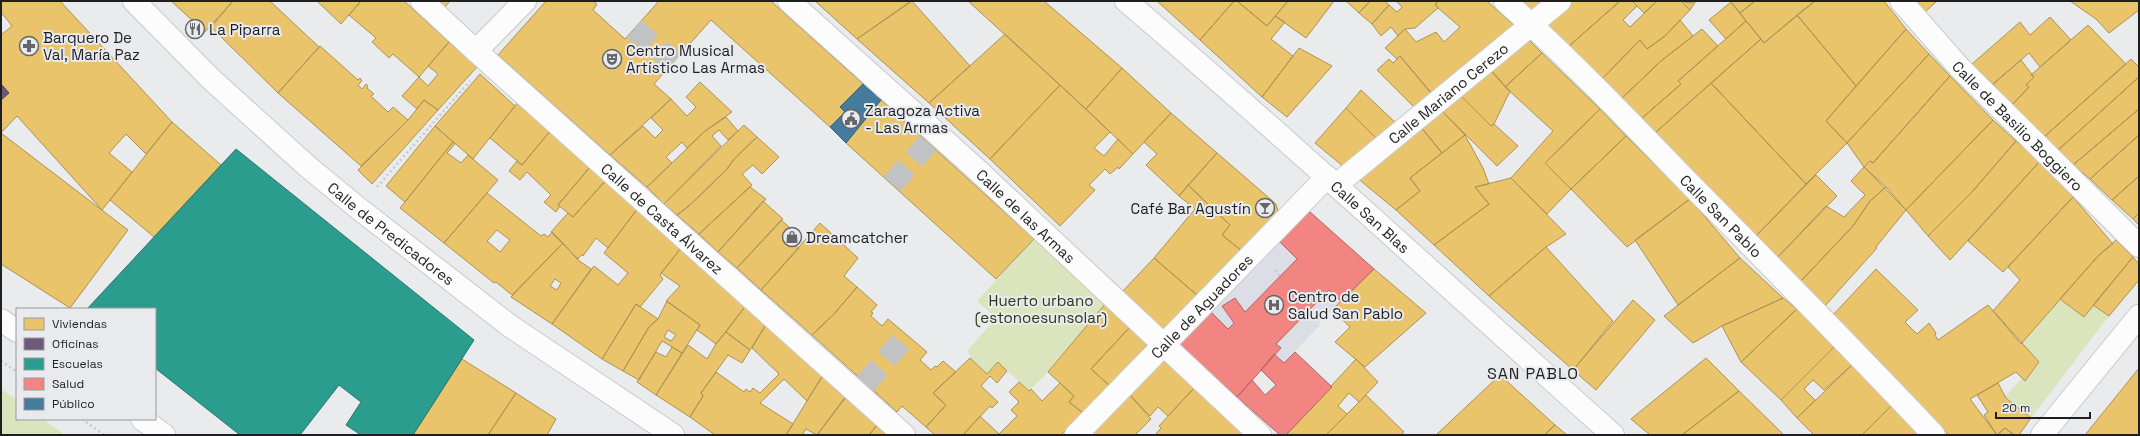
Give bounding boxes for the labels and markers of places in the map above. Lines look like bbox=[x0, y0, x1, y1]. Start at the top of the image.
restaurant icon: La Piparra bbox=[184, 18, 206, 40]
place label: La Piparra bbox=[209, 20, 281, 39]
place label: Barquero De Val, María Paz bbox=[43, 28, 140, 64]
pharmacy icon: Barquero De Val, María Paz bbox=[18, 35, 40, 57]
place label: Centro Musical Artístico Las Armas bbox=[626, 41, 765, 77]
theatre icon: Centro Musical Artístico Las Armas bbox=[601, 48, 623, 70]
place label: Zaragoza Activa - Las Armas bbox=[865, 101, 980, 137]
public building icon: Zaragoza Activa - Las Armas bbox=[840, 108, 862, 130]
bar icon: Café Bar Agustín bbox=[1254, 197, 1276, 219]
place label: Café Bar Agustín bbox=[1131, 199, 1251, 218]
shop icon: Dreamcatcher bbox=[781, 226, 803, 248]
place label: Dreamcatcher bbox=[806, 228, 909, 247]
place label: Centro de Salud San Pablo bbox=[1288, 287, 1403, 323]
hospital icon: Centro de Salud San Pablo bbox=[1263, 294, 1285, 316]

